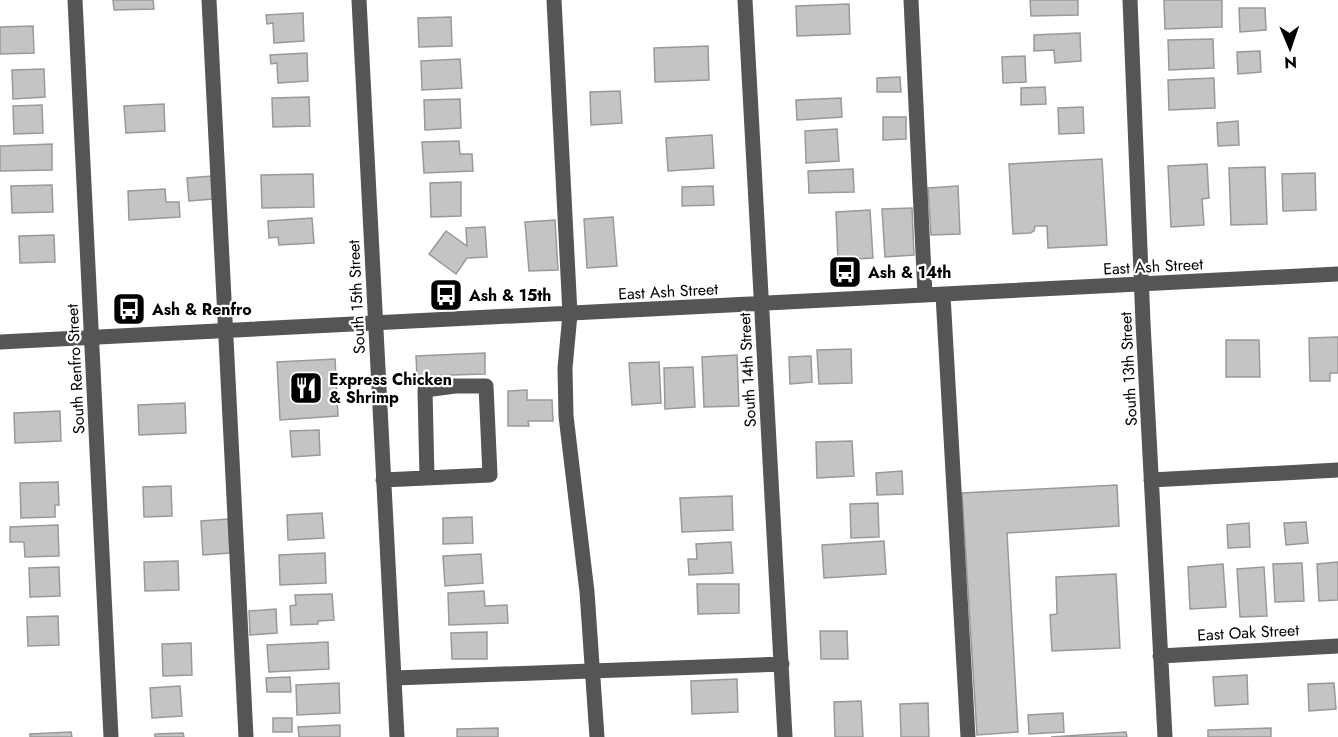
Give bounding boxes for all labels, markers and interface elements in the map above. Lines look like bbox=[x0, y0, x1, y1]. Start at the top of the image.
north arrow bbox=[1260, 18, 1320, 78]
text: N bbox=[1284, 51, 1297, 74]
street label: South 15th Street bbox=[342, 239, 371, 355]
street label: East Ash Street bbox=[1103, 252, 1204, 281]
bus stop icon: Ash & 14th bbox=[827, 254, 863, 290]
place label: Ash & 14th bbox=[867, 261, 951, 284]
bus stop icon: Ash & 15th bbox=[428, 277, 464, 313]
street label: East Ash Street bbox=[618, 277, 719, 306]
place label: Ash & 15th bbox=[468, 284, 551, 307]
bus stop icon: Ash & Renfro bbox=[111, 291, 147, 327]
place label: Ash & Renfro bbox=[151, 298, 252, 321]
street label: South Renfro Street bbox=[61, 303, 90, 435]
street label: South 13th Street bbox=[1114, 311, 1143, 427]
street label: South 14th Street bbox=[733, 312, 762, 428]
place label: Express Chicken & Shrimp bbox=[329, 368, 452, 409]
restaurant icon: Express Chicken & Shrimp bbox=[288, 370, 324, 406]
street label: East Oak Street bbox=[1197, 618, 1300, 647]

